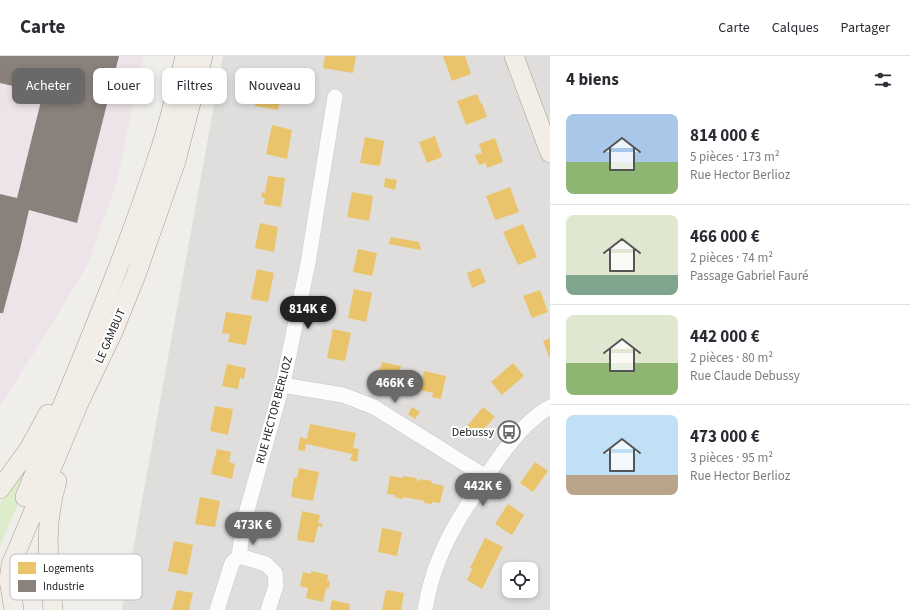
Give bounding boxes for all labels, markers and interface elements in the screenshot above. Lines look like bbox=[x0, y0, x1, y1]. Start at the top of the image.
text: Carte bbox=[20, 14, 65, 41]
text: Carte bbox=[718, 18, 750, 38]
text: Calques bbox=[772, 18, 819, 38]
text: Partager bbox=[841, 18, 890, 38]
chip: Acheter bbox=[12, 68, 85, 104]
chip: Louer bbox=[93, 68, 154, 104]
chip: Filtres bbox=[162, 68, 227, 104]
chip: Nouveau bbox=[235, 68, 315, 104]
text: 4 biens bbox=[566, 68, 619, 92]
icon: filters bbox=[872, 69, 894, 91]
text: 814 000 € bbox=[690, 124, 760, 148]
icon: home bbox=[598, 130, 646, 178]
text: 5 pièces · 173 m² bbox=[690, 148, 779, 166]
text: Rue Hector Berlioz bbox=[690, 166, 790, 184]
text: 466 000 € bbox=[690, 225, 760, 249]
icon: home bbox=[598, 231, 646, 279]
text: 2 pièces · 74 m² bbox=[690, 249, 773, 267]
text: Passage Gabriel Fauré bbox=[690, 267, 809, 285]
pin: 814K € bbox=[275, 296, 341, 330]
text: 814K € bbox=[289, 300, 327, 318]
street label: LE GAMBUT bbox=[91, 306, 130, 366]
text: 442 000 € bbox=[690, 325, 760, 349]
icon: home bbox=[598, 331, 646, 379]
text: 2 pièces · 80 m² bbox=[690, 349, 773, 367]
street label: RUE HECTOR BERLIOZ bbox=[252, 354, 297, 466]
text: Rue Claude Debussy bbox=[690, 367, 800, 385]
pin: 466K € bbox=[362, 370, 428, 404]
text: 466K € bbox=[376, 374, 414, 392]
bus stop icon: Debussy bbox=[496, 419, 522, 445]
place label: Debussy bbox=[452, 424, 494, 441]
text: 473 000 € bbox=[690, 425, 760, 449]
icon: home bbox=[598, 431, 646, 479]
text: 3 pièces · 95 m² bbox=[690, 449, 773, 467]
text: Rue Hector Berlioz bbox=[690, 467, 790, 485]
pin: 442K € bbox=[450, 473, 516, 507]
text: 442K € bbox=[464, 477, 502, 495]
pin: 473K € bbox=[220, 512, 286, 546]
text: 473K € bbox=[234, 516, 272, 534]
legend bbox=[10, 554, 142, 600]
text: Logements bbox=[43, 561, 94, 576]
map controls bbox=[502, 562, 538, 598]
button: locate bbox=[502, 562, 538, 598]
text: Industrie bbox=[43, 579, 85, 594]

